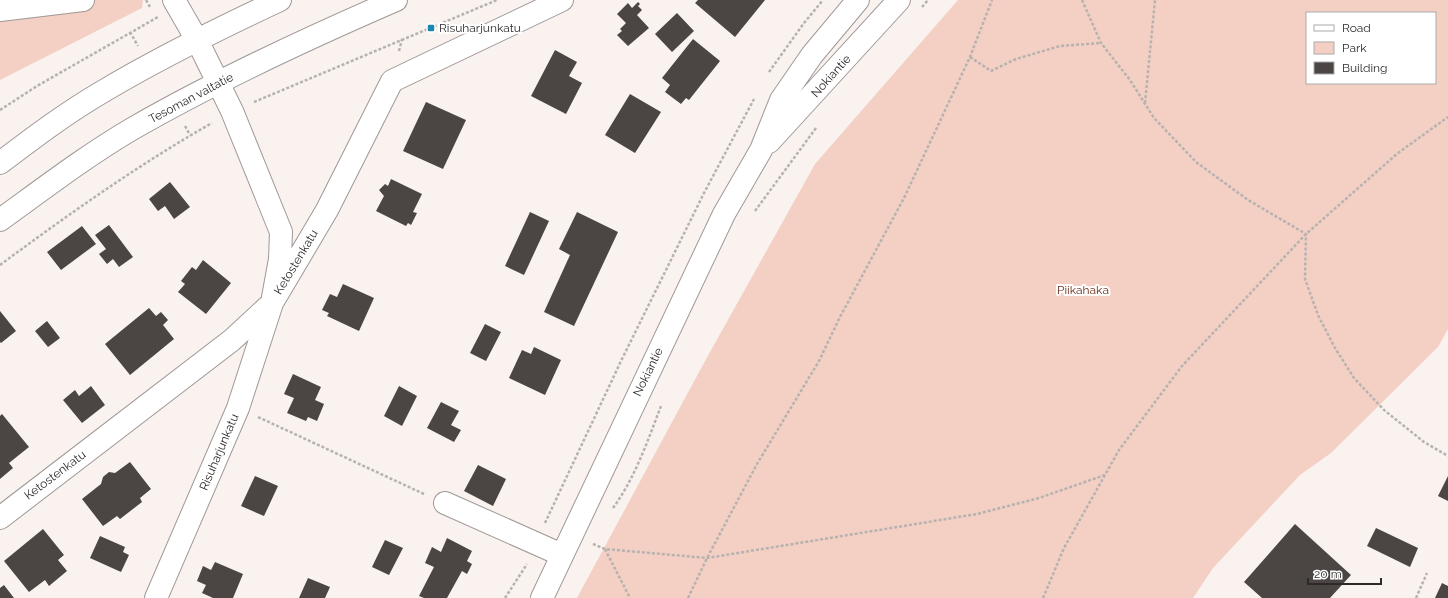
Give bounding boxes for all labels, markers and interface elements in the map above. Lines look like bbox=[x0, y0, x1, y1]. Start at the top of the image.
legend bbox=[1306, 12, 1436, 84]
place label: Risuharjunkatu bbox=[439, 21, 521, 35]
text: Road bbox=[1342, 21, 1371, 35]
marker: Risuharjunkatu bbox=[426, 23, 436, 33]
text: Park bbox=[1342, 41, 1367, 55]
street label: Nokiantie bbox=[808, 52, 854, 100]
text: Building bbox=[1342, 61, 1388, 75]
street label: Tesoman valtatie bbox=[146, 70, 236, 126]
street label: Ketostenkatu bbox=[271, 227, 321, 297]
park label: Piikahaka bbox=[1057, 283, 1109, 297]
street label: Nokiantie bbox=[630, 345, 666, 399]
street label: Risuharjunkatu bbox=[197, 412, 241, 492]
street label: Ketostenkatu bbox=[22, 447, 88, 503]
scale bar bbox=[1308, 560, 1381, 586]
text: 20 m bbox=[1314, 567, 1342, 581]

